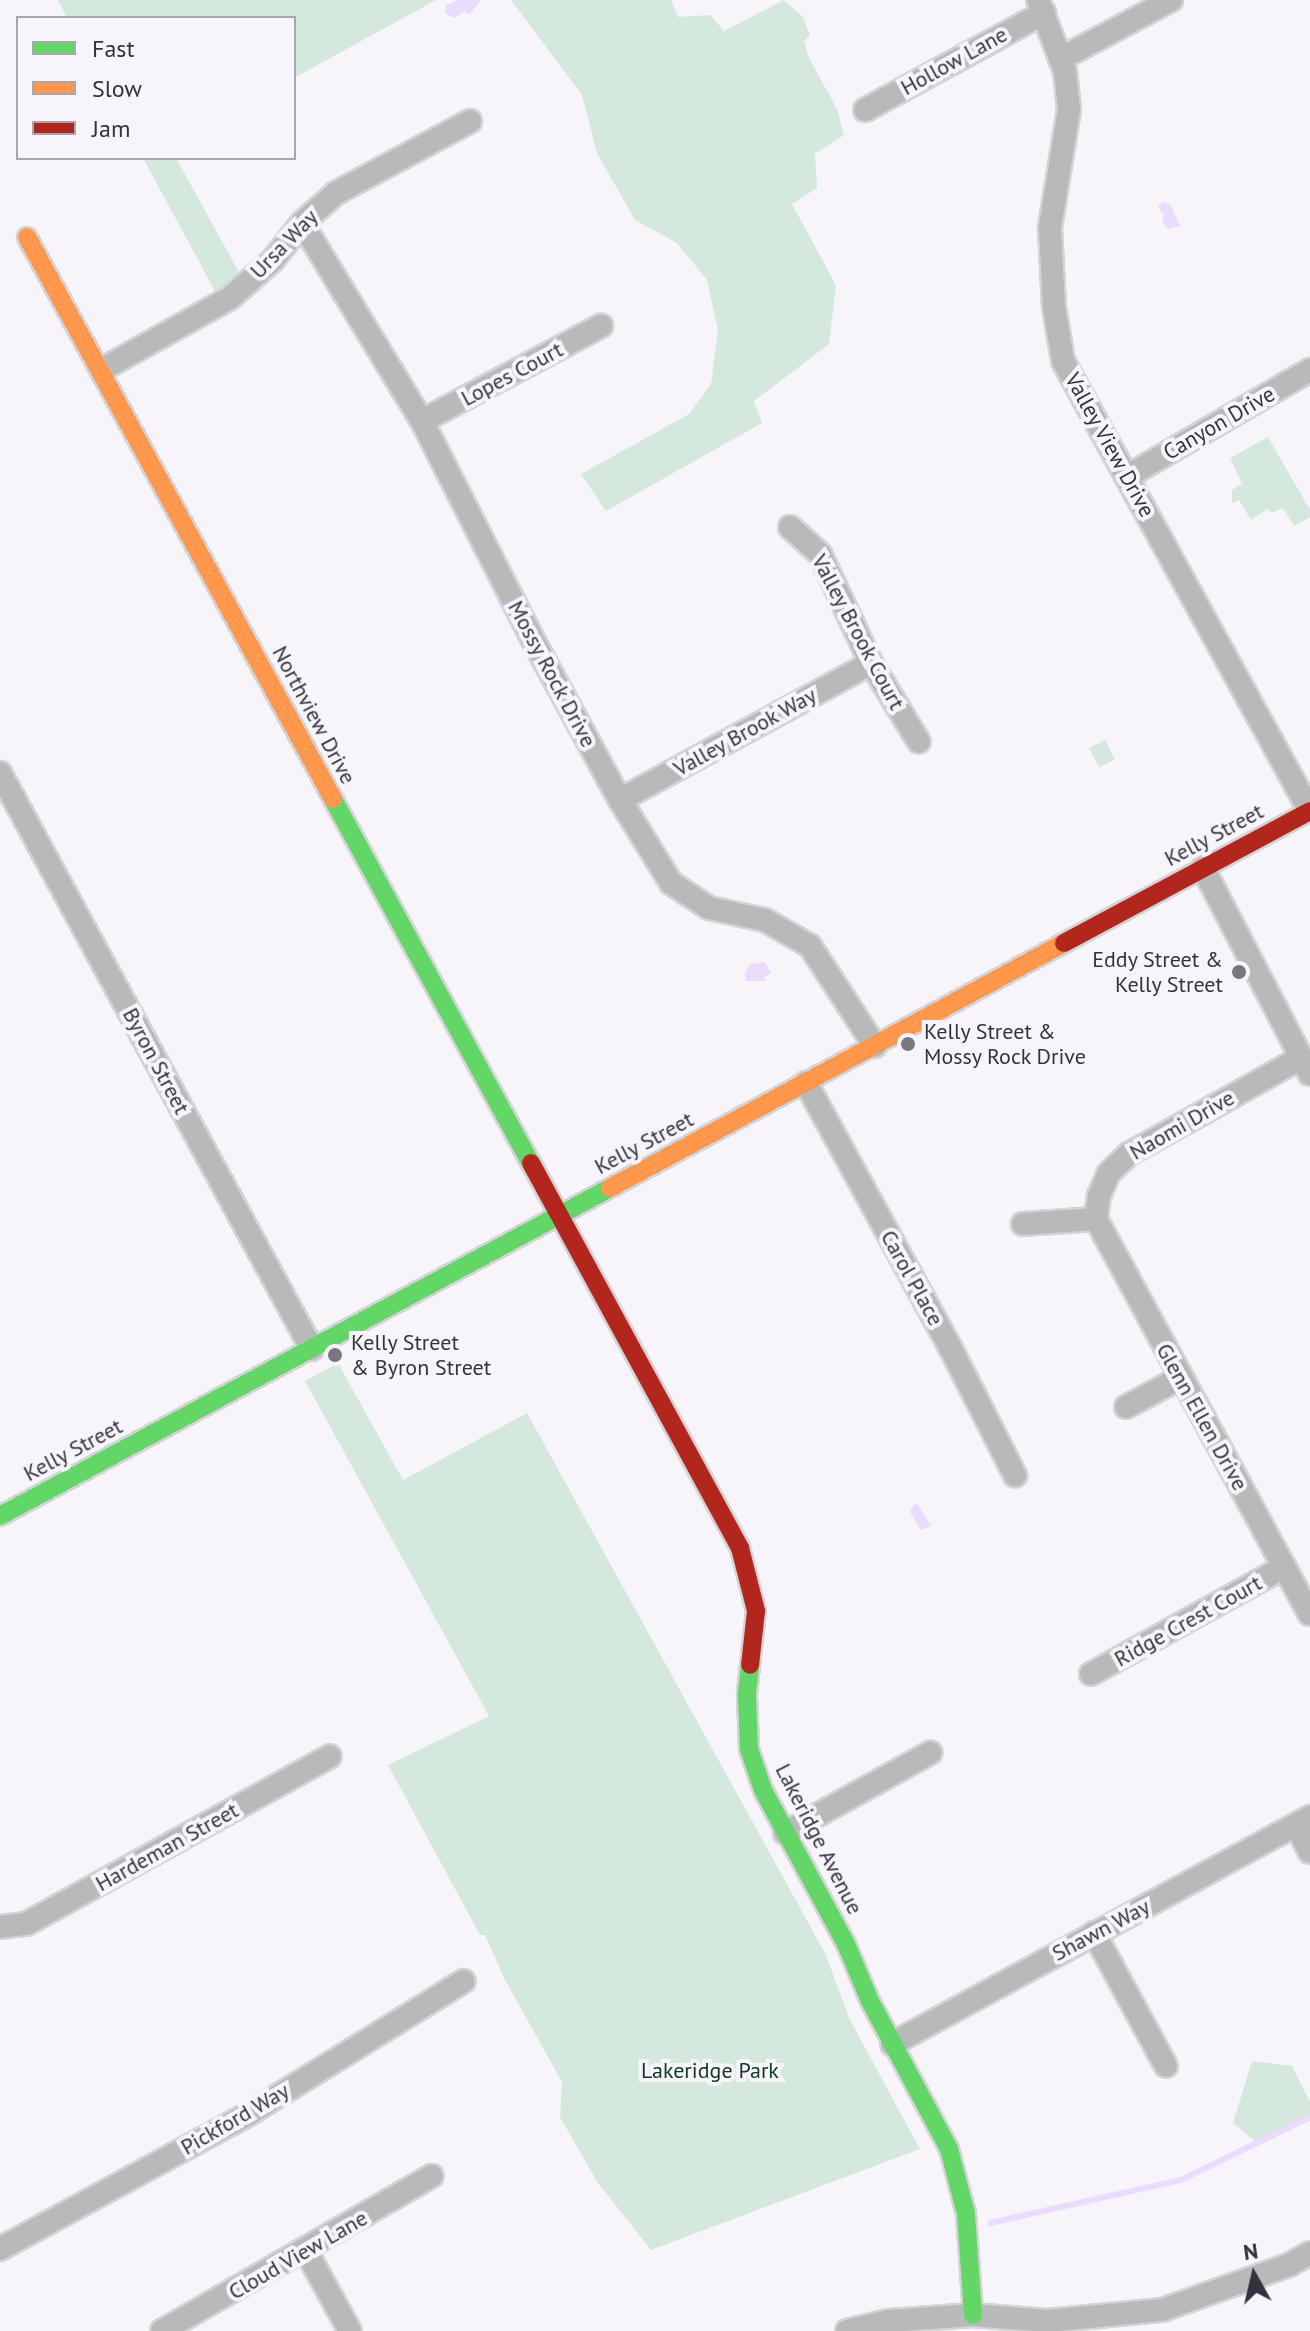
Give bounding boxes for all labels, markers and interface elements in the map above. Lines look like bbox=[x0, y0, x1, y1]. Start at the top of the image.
legend bbox=[16, 16, 296, 160]
street label: Hollow Lane bbox=[896, 21, 1012, 101]
text: Fast bbox=[92, 33, 135, 64]
text: Slow bbox=[92, 73, 142, 104]
text: Jam bbox=[92, 113, 130, 144]
street label: Ursa Way bbox=[245, 204, 323, 284]
street label: Lopes Court bbox=[457, 336, 567, 412]
street label: Valley View Drive bbox=[1059, 367, 1161, 523]
street label: Canyon Drive bbox=[1159, 381, 1279, 465]
street label: Valley Brook Court bbox=[806, 549, 910, 715]
street label: Mossy Rock Drive bbox=[502, 596, 602, 752]
street label: Northview Drive bbox=[266, 641, 362, 789]
street label: Valley Brook Way bbox=[668, 681, 822, 783]
street label: Kelly Street bbox=[1160, 798, 1268, 872]
place label: Eddy Street & Kelly Street bbox=[1091, 946, 1223, 998]
marker: Eddy Street & Kelly Street bbox=[1230, 963, 1248, 981]
street label: Byron Street bbox=[117, 1003, 195, 1119]
place label: Kelly Street & Mossy Rock Drive bbox=[924, 1018, 1087, 1070]
marker: Kelly Street & Mossy Rock Drive bbox=[899, 1035, 917, 1053]
street label: Naomi Drive bbox=[1125, 1084, 1239, 1166]
street label: Kelly Street bbox=[590, 1106, 698, 1180]
street label: Carol Place bbox=[875, 1226, 949, 1330]
place label: Kelly Street & Byron Street bbox=[351, 1329, 491, 1380]
street label: Glenn Ellen Drive bbox=[1151, 1339, 1253, 1495]
marker: Kelly Street & Byron Street bbox=[326, 1346, 344, 1364]
street label: Kelly Street bbox=[19, 1413, 127, 1487]
street label: Ridge Crest Court bbox=[1110, 1570, 1266, 1672]
street label: Lakeridge Avenue bbox=[770, 1759, 868, 1919]
street label: Hardeman Street bbox=[91, 1797, 243, 1897]
street label: Shawn Way bbox=[1047, 1893, 1155, 1967]
park label: Lakeridge Park bbox=[641, 2058, 779, 2084]
street label: Pickford Way bbox=[176, 2077, 294, 2161]
street label: Cloud View Lane bbox=[224, 2204, 372, 2306]
north arrow bbox=[1214, 2235, 1294, 2315]
text: N bbox=[1242, 2236, 1260, 2266]

